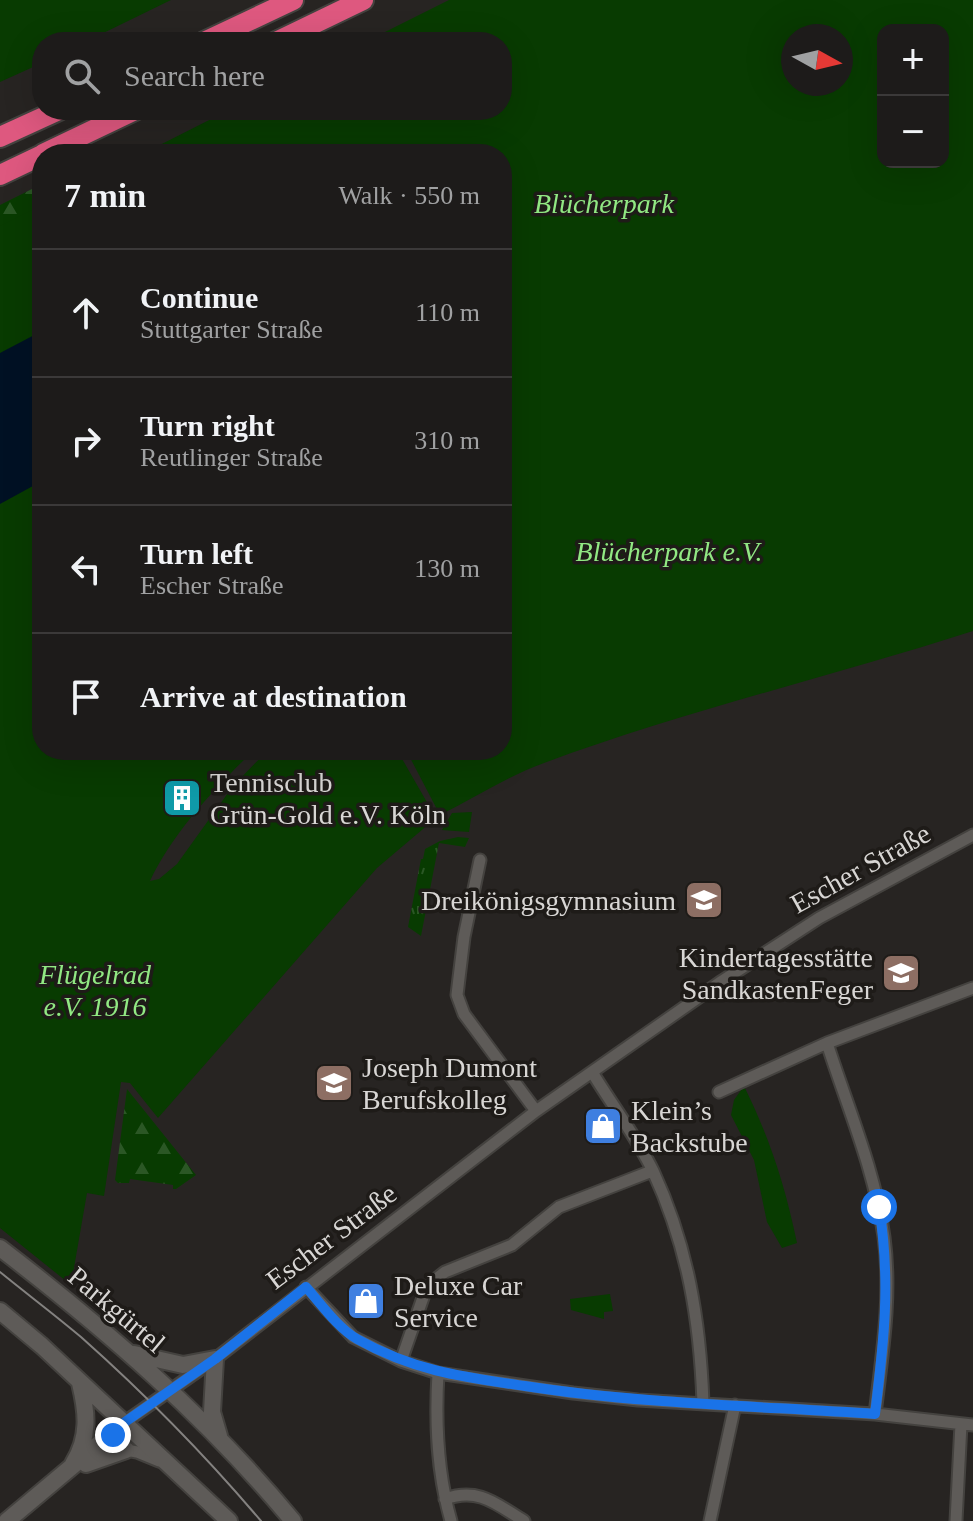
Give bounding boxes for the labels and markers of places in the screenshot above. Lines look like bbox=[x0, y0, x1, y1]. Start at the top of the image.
place label: Tennisclub Grün-Gold e.V. Köln bbox=[210, 767, 446, 830]
building icon: Tennisclub Grün-Gold e.V. Köln bbox=[161, 777, 203, 819]
school or university icon: Dreikönigsgymnasium bbox=[683, 879, 725, 921]
place label: Dreikönigsgymnasium bbox=[421, 885, 676, 916]
place label: Kindertagesstätte SandkastenFeger bbox=[679, 942, 874, 1005]
school or university icon: Kindertagesstätte SandkastenFeger bbox=[880, 952, 922, 994]
place label: Joseph Dumont Berufskolleg bbox=[362, 1052, 537, 1115]
school or university icon: Joseph Dumont Berufskolleg bbox=[313, 1062, 355, 1104]
place label: Klein’s Backstube bbox=[631, 1095, 748, 1158]
shop icon: Klein’s Backstube bbox=[582, 1105, 624, 1147]
place label: Deluxe Car Service bbox=[394, 1270, 523, 1333]
shop icon: Deluxe Car Service bbox=[345, 1280, 387, 1322]

